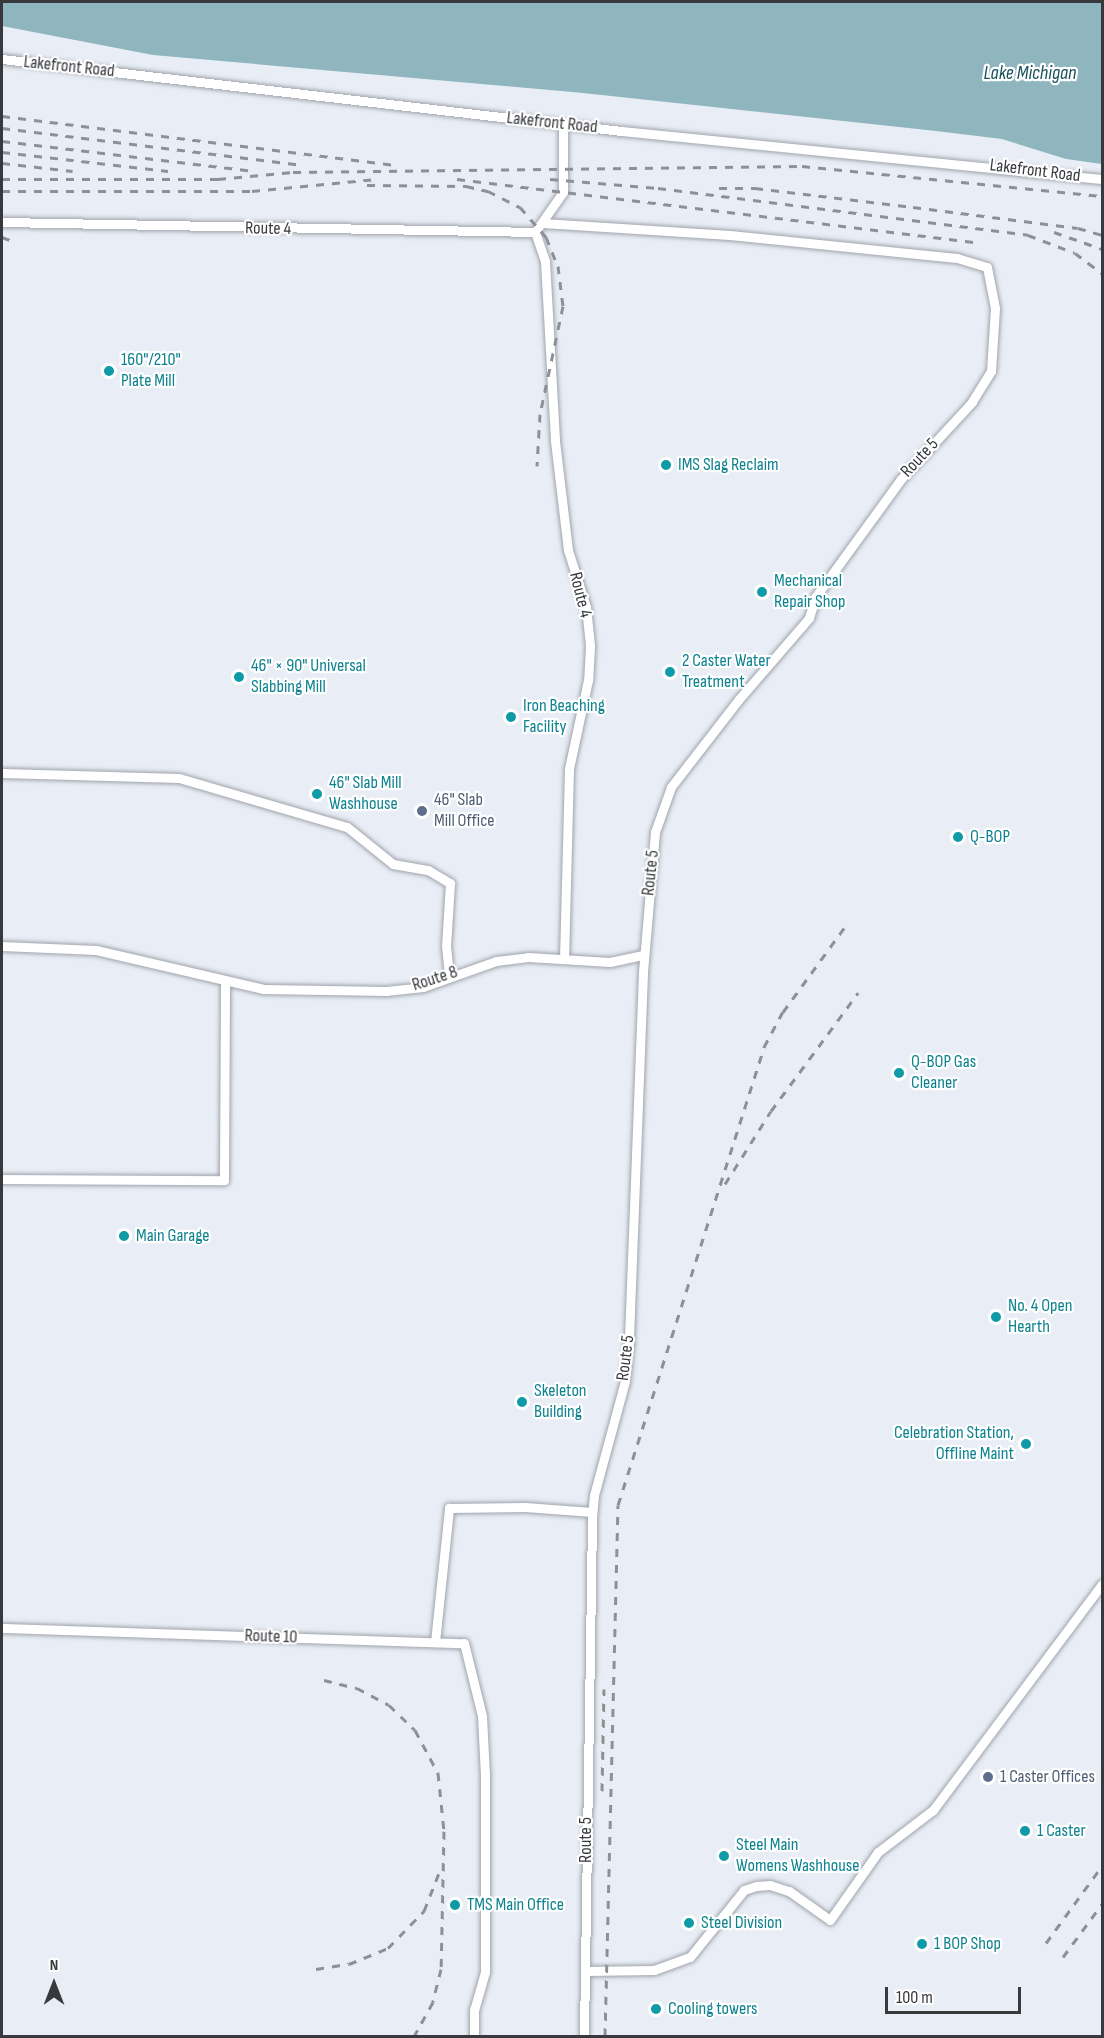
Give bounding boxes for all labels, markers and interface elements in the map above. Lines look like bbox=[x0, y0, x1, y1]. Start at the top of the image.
street label: Lakefront Road bbox=[23, 51, 115, 83]
water label: Lake Michigan bbox=[984, 61, 1076, 85]
street label: Lakefront Road bbox=[506, 107, 598, 139]
street label: Lakefront Road bbox=[988, 155, 1082, 187]
street label: Route 4 bbox=[245, 218, 291, 240]
place label: 160"/210" Plate Mill bbox=[121, 350, 181, 392]
marker: 160"/210" Plate Mill bbox=[102, 364, 116, 378]
street label: Route 5 bbox=[896, 434, 944, 482]
place label: IMS Slag Reclaim bbox=[678, 454, 779, 476]
marker: IMS Slag Reclaim bbox=[659, 458, 673, 472]
street label: Route 4 bbox=[564, 570, 596, 620]
place label: Mechanical Repair Shop bbox=[774, 571, 845, 614]
marker: Mechanical Repair Shop bbox=[755, 585, 769, 599]
place label: 2 Caster Water Treatment bbox=[682, 651, 771, 694]
place label: 46" × 90" Universal Slabbing Mill bbox=[251, 656, 366, 698]
marker: 2 Caster Water Treatment bbox=[663, 665, 677, 679]
marker: 46" × 90" Universal Slabbing Mill bbox=[232, 670, 246, 684]
place label: Iron Beaching Facility bbox=[523, 696, 605, 738]
marker: Iron Beaching Facility bbox=[504, 710, 518, 724]
place label: 46" Slab Mill Washhouse bbox=[329, 773, 402, 816]
marker: 46" Slab Mill Washhouse bbox=[310, 787, 324, 801]
place label: 46" Slab Mill Office bbox=[434, 790, 494, 832]
marker: 46" Slab Mill Office bbox=[415, 804, 429, 818]
place label: Q-BOP bbox=[970, 826, 1010, 848]
marker: Q-BOP bbox=[951, 830, 965, 844]
street label: Route 5 bbox=[638, 849, 664, 897]
street label: Route 8 bbox=[410, 962, 460, 996]
place label: Q-BOP Gas Cleaner bbox=[911, 1052, 976, 1094]
marker: Q-BOP Gas Cleaner bbox=[892, 1066, 906, 1080]
place label: Main Garage bbox=[136, 1225, 210, 1247]
marker: Main Garage bbox=[117, 1229, 131, 1243]
place label: No. 4 Open Hearth bbox=[1008, 1296, 1072, 1338]
marker: No. 4 Open Hearth bbox=[989, 1310, 1003, 1324]
street label: Route 5 bbox=[612, 1334, 640, 1382]
place label: Skeleton Building bbox=[534, 1381, 587, 1424]
marker: Skeleton Building bbox=[515, 1395, 529, 1409]
place label: Celebration Station, Offline Maint bbox=[894, 1423, 1014, 1466]
marker: Celebration Station, Offline Maint bbox=[1019, 1437, 1033, 1451]
street label: Route 10 bbox=[244, 1625, 298, 1649]
place label: 1 Caster Offices bbox=[1000, 1766, 1095, 1788]
marker: 1 Caster Offices bbox=[981, 1770, 995, 1784]
street label: Route 5 bbox=[575, 1817, 597, 1863]
place label: 1 Caster bbox=[1037, 1820, 1086, 1842]
marker: 1 Caster bbox=[1018, 1824, 1032, 1838]
place label: Steel Main Womens Washhouse bbox=[736, 1835, 859, 1878]
marker: Steel Main Womens Washhouse bbox=[717, 1849, 731, 1863]
place label: TMS Main Office bbox=[467, 1894, 564, 1916]
marker: TMS Main Office bbox=[448, 1898, 462, 1912]
place label: Steel Division bbox=[701, 1912, 782, 1934]
marker: Steel Division bbox=[682, 1916, 696, 1930]
place label: 1 BOP Shop bbox=[934, 1933, 1001, 1955]
marker: 1 BOP Shop bbox=[915, 1937, 929, 1951]
north arrow bbox=[24, 1954, 84, 2014]
text: N bbox=[50, 1956, 58, 1975]
scale bar bbox=[888, 1975, 1024, 2013]
text: 100 m bbox=[896, 1987, 933, 2008]
place label: Cooling towers bbox=[668, 1998, 758, 2020]
marker: Cooling towers bbox=[649, 2002, 663, 2016]

